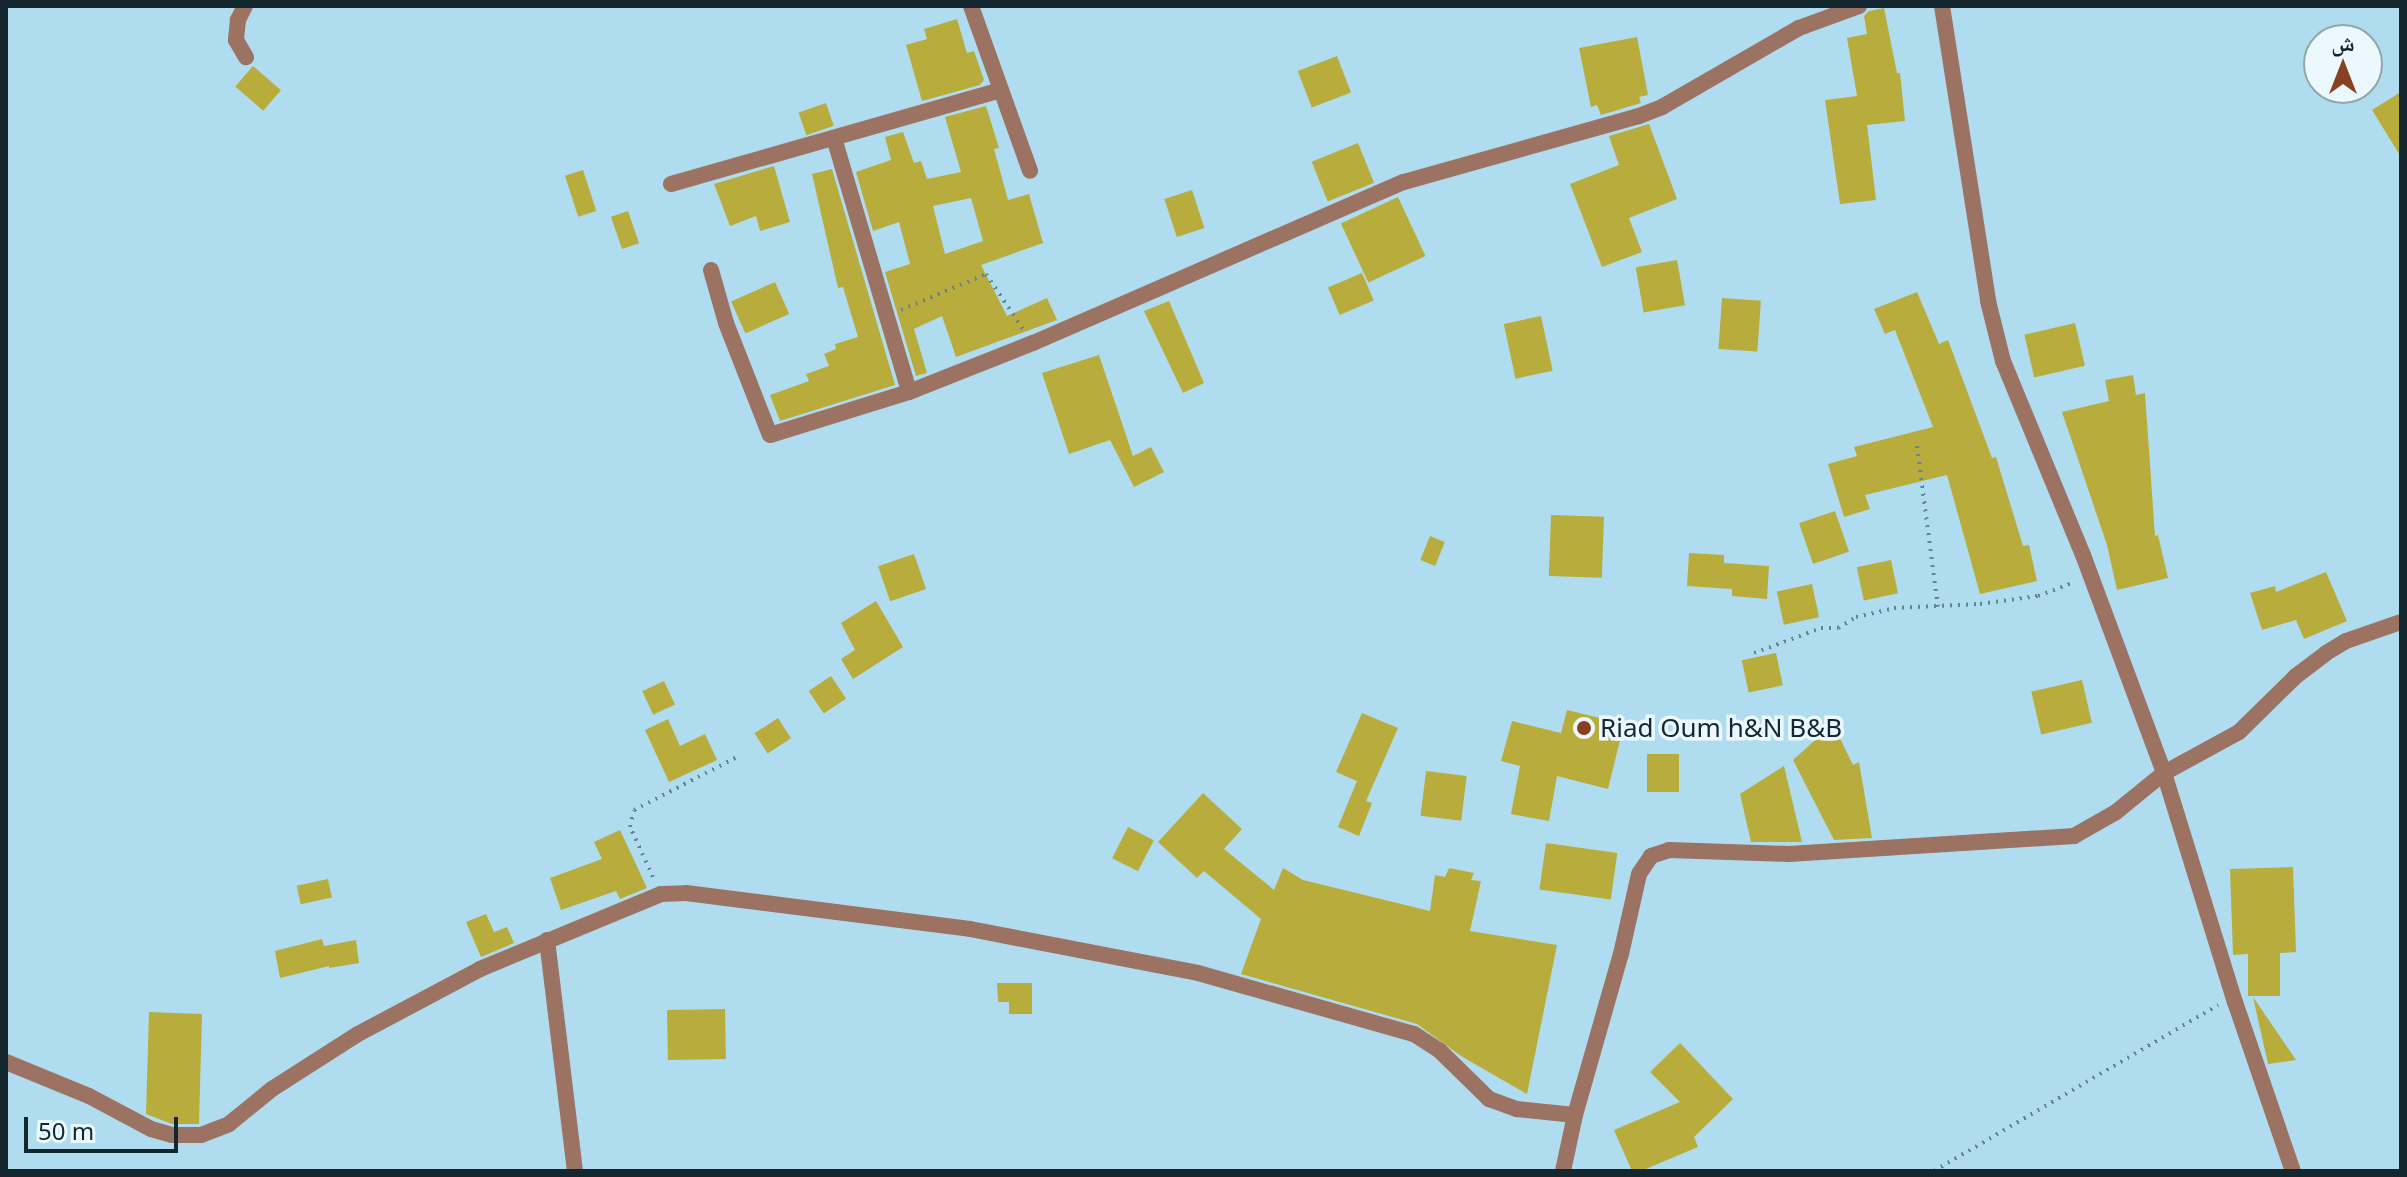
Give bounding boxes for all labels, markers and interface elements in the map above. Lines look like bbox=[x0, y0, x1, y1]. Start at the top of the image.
north arrow bbox=[2303, 24, 2383, 104]
text: ش bbox=[2331, 27, 2355, 57]
place label: Riad Oum h&N B&B bbox=[1600, 712, 1842, 744]
marker: Riad Oum h&N B&B bbox=[1575, 719, 1593, 737]
scale bar bbox=[28, 1101, 182, 1151]
text: 50 m bbox=[38, 1114, 94, 1147]

